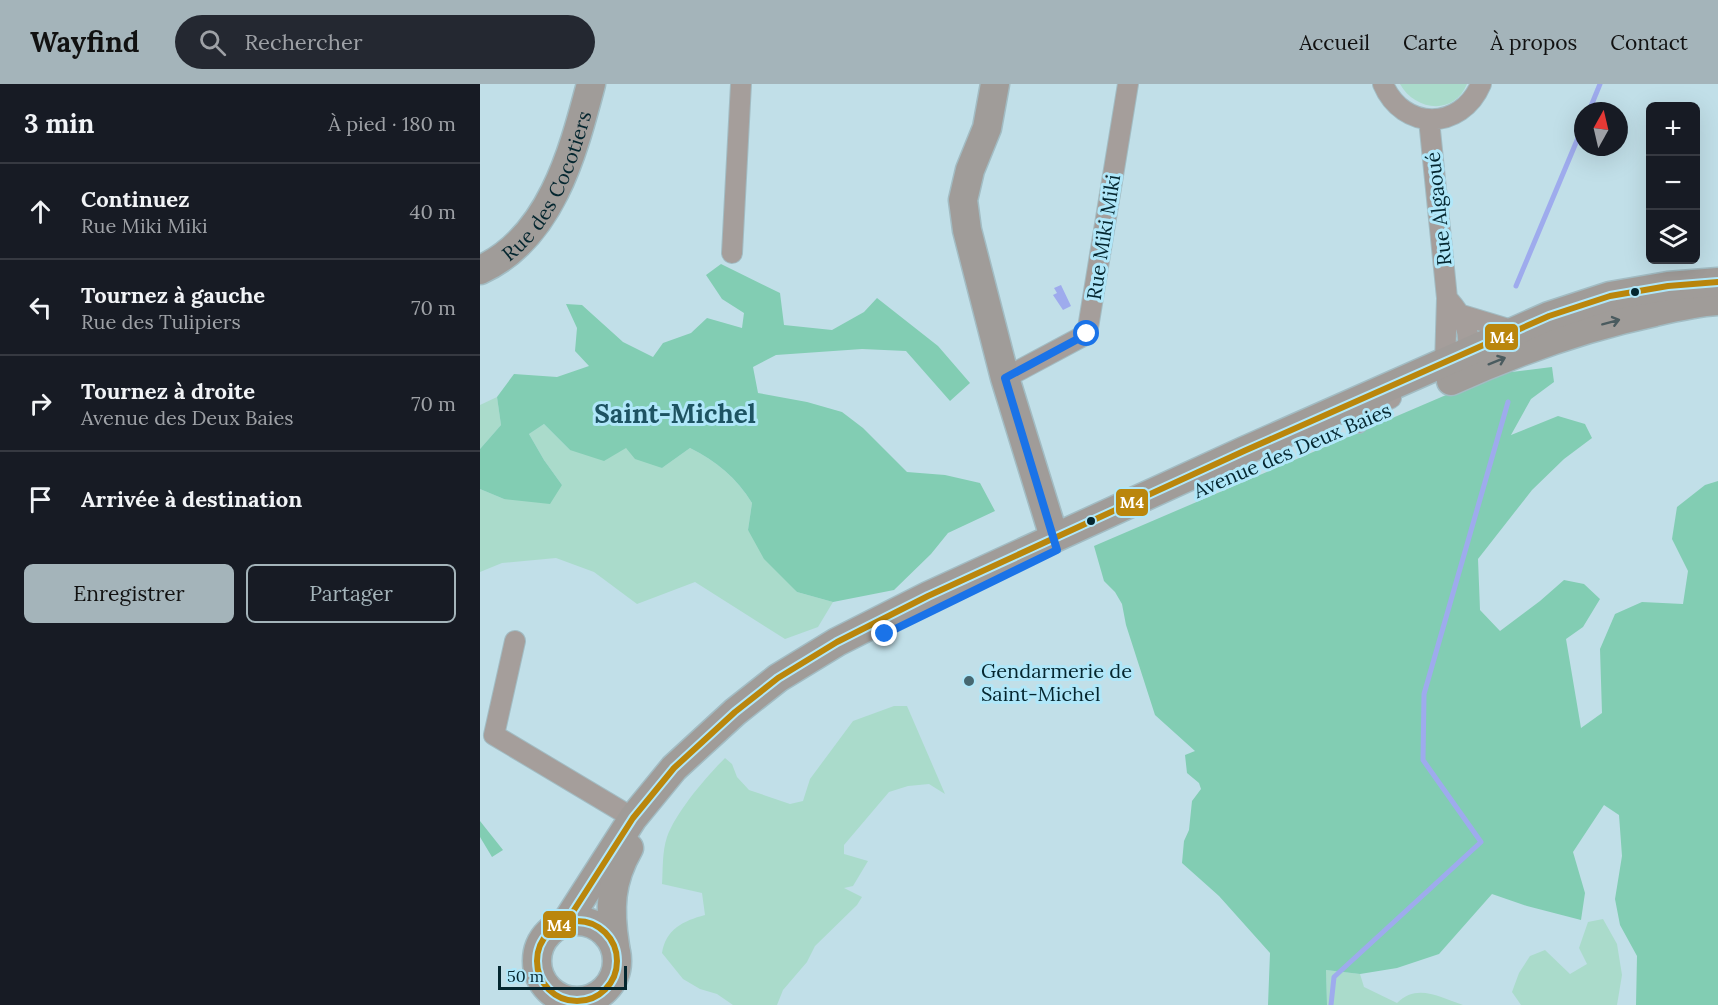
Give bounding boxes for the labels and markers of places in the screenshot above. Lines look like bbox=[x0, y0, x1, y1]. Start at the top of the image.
unlabelled marker bbox=[1629, 286, 1641, 298]
unlabelled marker bbox=[1085, 515, 1097, 527]
place label: Gendarmerie de Saint-Michel bbox=[981, 658, 1132, 706]
marker: Gendarmerie de Saint-Michel bbox=[962, 674, 976, 688]

